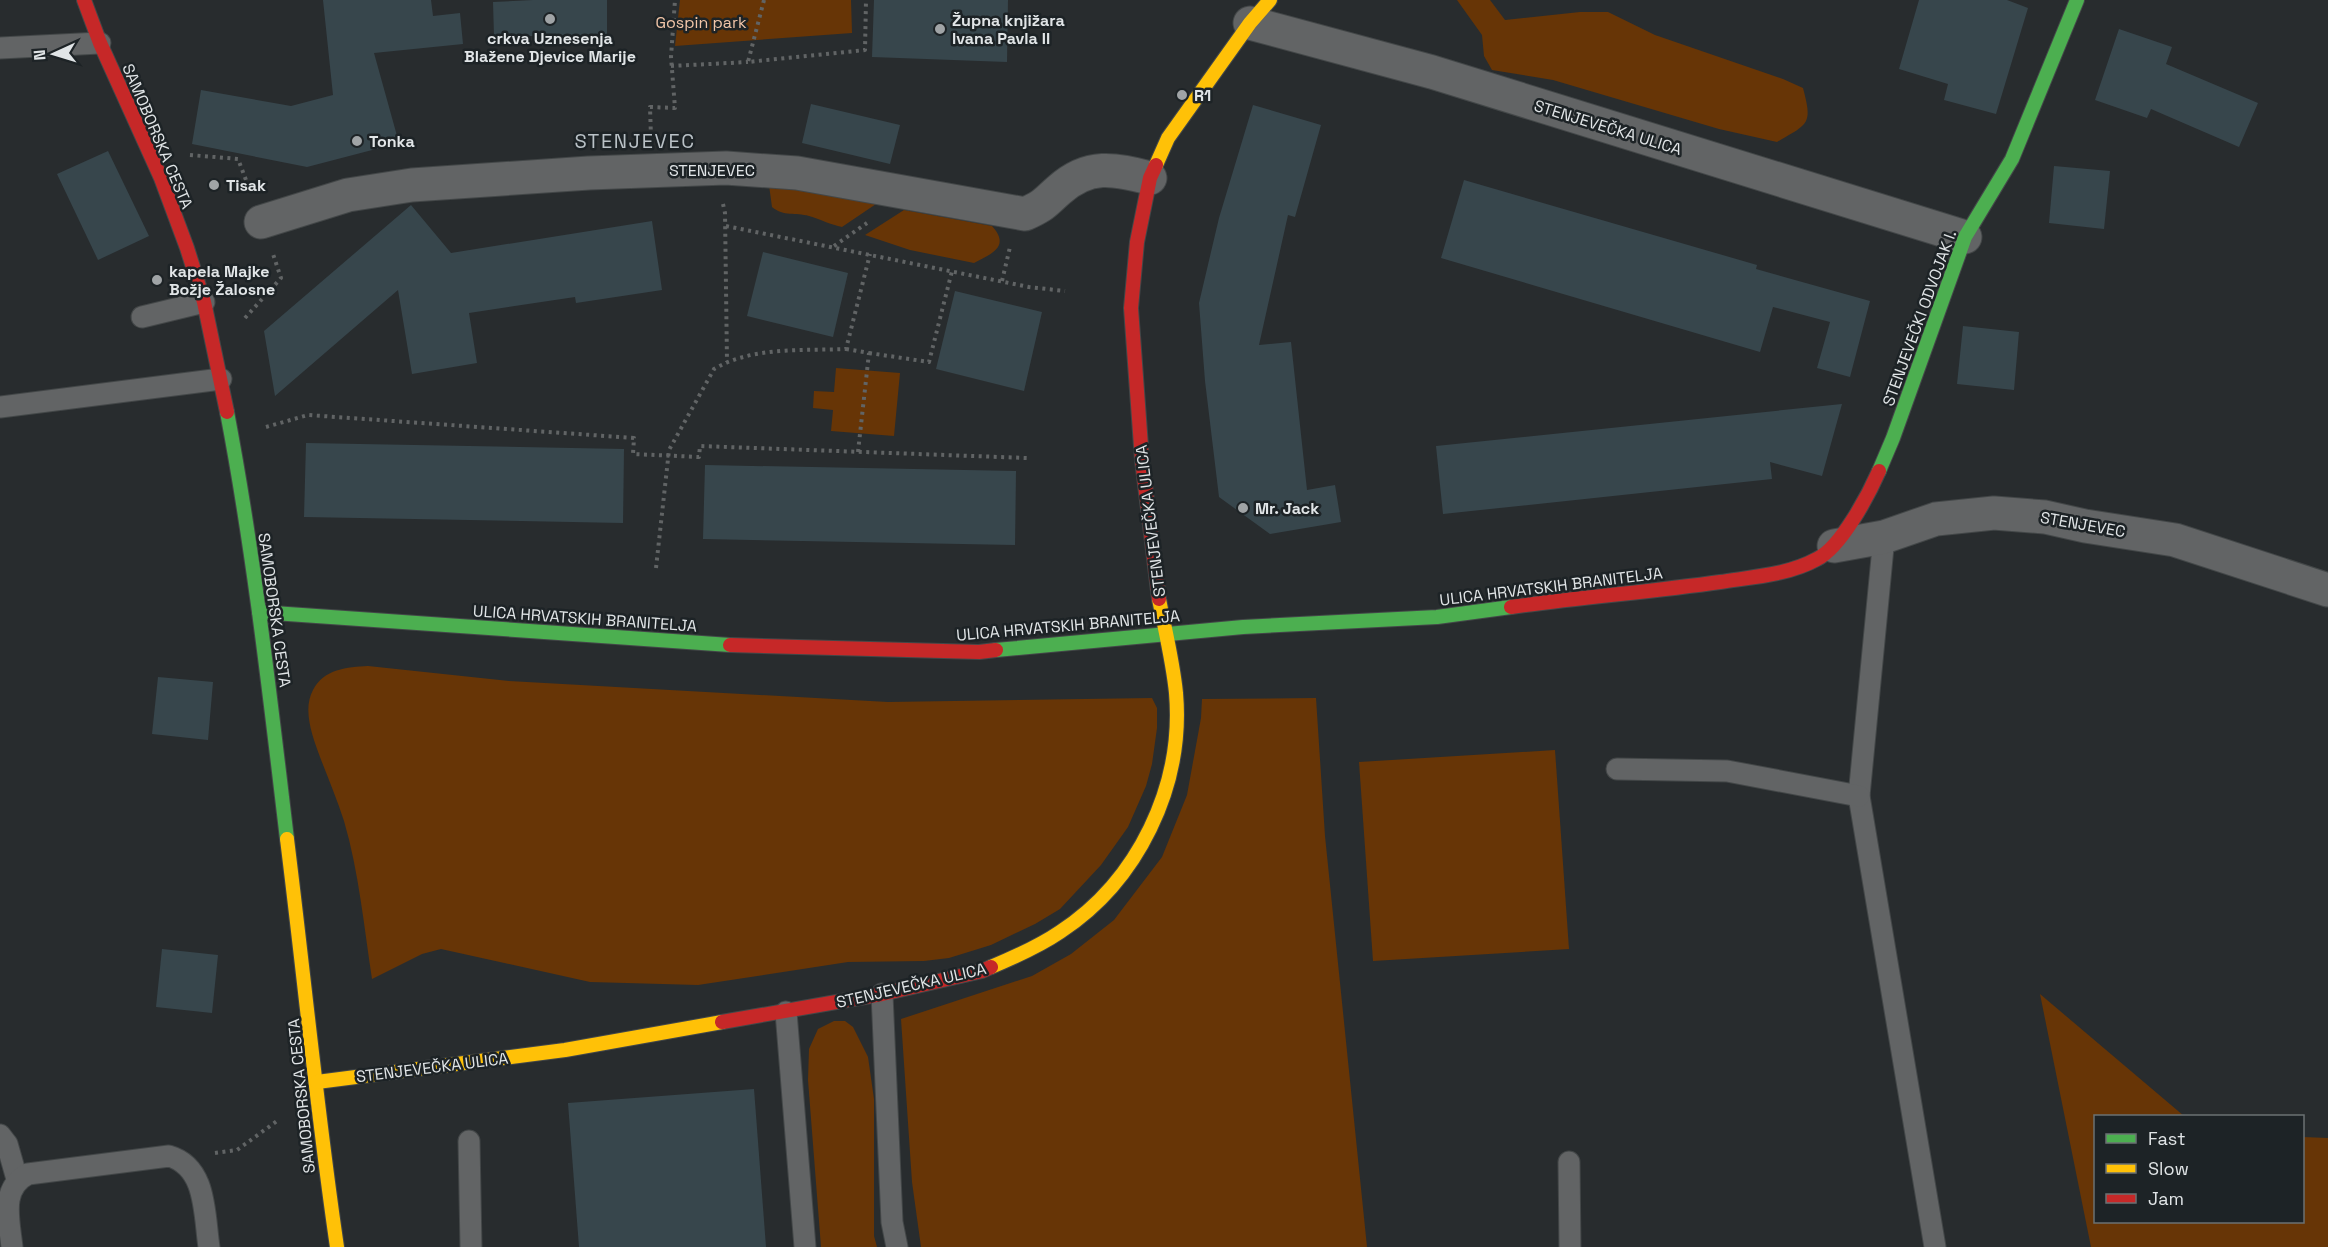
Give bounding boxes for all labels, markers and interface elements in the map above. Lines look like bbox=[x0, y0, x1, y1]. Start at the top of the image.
place label: Župna knjižara Ivana Pavla II bbox=[952, 10, 1065, 49]
marker: crkva Uznesenja Blažene Djevice Marije bbox=[543, 12, 557, 26]
park label: Gospin park bbox=[655, 12, 747, 33]
marker: Župna knjižara Ivana Pavla II bbox=[933, 22, 947, 36]
north arrow bbox=[24, 24, 84, 84]
place label: crkva Uznesenja Blažene Djevice Marije bbox=[464, 28, 636, 67]
text: N bbox=[29, 49, 50, 61]
street label: SAMOBORSKA CESTA bbox=[117, 60, 198, 212]
place label: R1 bbox=[1194, 85, 1211, 106]
marker: R1 bbox=[1175, 88, 1189, 102]
street label: STENJEVEČKA ULICA bbox=[1531, 95, 1684, 160]
district label: STENJEVEC bbox=[574, 128, 696, 154]
place label: Tonka bbox=[369, 131, 415, 152]
marker: Tonka bbox=[350, 134, 364, 148]
street label: STENJEVEC bbox=[669, 160, 755, 181]
place label: Tisak bbox=[226, 175, 266, 196]
marker: Tisak bbox=[207, 178, 221, 192]
street label: STENJEVEČKI ODVOJAK I. bbox=[1878, 227, 1961, 409]
place label: kapela Majke Božje Žalosne bbox=[169, 261, 275, 300]
marker: kapela Majke Božje Žalosne bbox=[150, 273, 164, 287]
street label: STENJEVEČKA ULICA bbox=[1131, 444, 1170, 598]
place label: Mr. Jack bbox=[1255, 498, 1319, 519]
marker: Mr. Jack bbox=[1236, 501, 1250, 515]
street label: STENJEVEC bbox=[2039, 507, 2127, 542]
street label: SAMOBORSKA CESTA bbox=[253, 531, 296, 689]
street label: ULICA HRVATSKIH BRANITELJA bbox=[1438, 562, 1664, 611]
street label: ULICA HRVATSKIH BRANITELJA bbox=[472, 600, 698, 637]
street label: ULICA HRVATSKIH BRANITELJA bbox=[955, 605, 1181, 646]
street label: STENJEVEČKA ULICA bbox=[834, 958, 988, 1013]
street label: SAMOBORSKA CESTA bbox=[283, 1017, 320, 1175]
street label: STENJEVEČKA ULICA bbox=[355, 1048, 509, 1087]
legend bbox=[2094, 1115, 2304, 1223]
text: Fast bbox=[2148, 1127, 2185, 1150]
text: Slow bbox=[2148, 1157, 2189, 1180]
text: Jam bbox=[2148, 1187, 2184, 1210]

